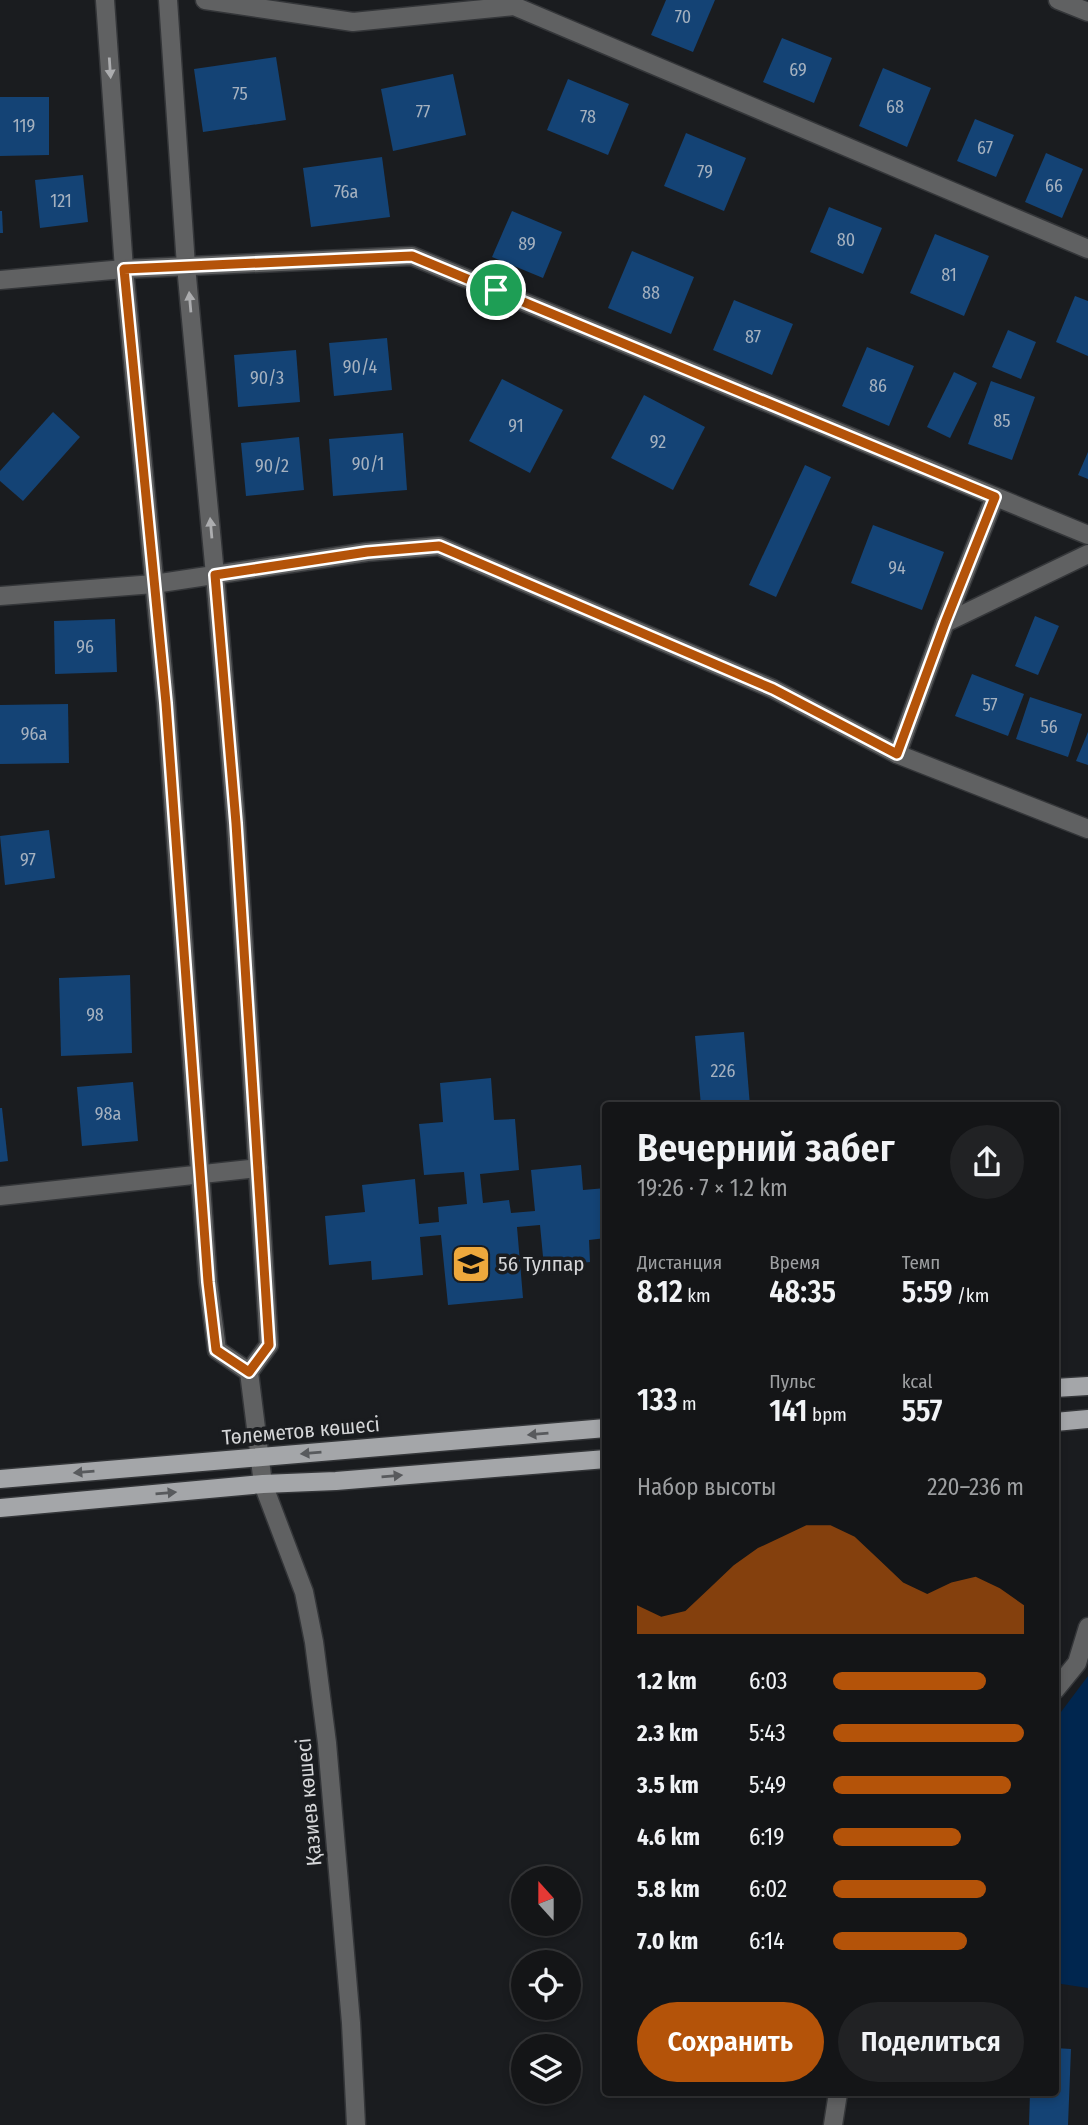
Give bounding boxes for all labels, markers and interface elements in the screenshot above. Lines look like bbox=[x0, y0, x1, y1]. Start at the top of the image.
house number: 70 bbox=[675, 6, 691, 28]
one-way arrow bbox=[105, 57, 116, 79]
house number: 69 bbox=[789, 59, 807, 81]
house number: 75 bbox=[232, 83, 248, 105]
house number: 68 bbox=[886, 96, 904, 118]
house number: 77 bbox=[416, 101, 430, 123]
house number: 78 bbox=[580, 106, 596, 128]
house number: 119 bbox=[13, 115, 35, 137]
house number: 67 bbox=[977, 137, 993, 159]
house number: 79 bbox=[697, 161, 713, 183]
house number: 66 bbox=[1045, 175, 1063, 197]
house number: 76а bbox=[334, 181, 358, 203]
house number: 121 bbox=[50, 190, 72, 212]
house number: 80 bbox=[837, 229, 855, 251]
house number: 89 bbox=[518, 233, 536, 255]
pin bbox=[466, 260, 526, 320]
house number: 81 bbox=[941, 264, 957, 286]
icon: arrive bbox=[477, 271, 515, 309]
house number: 88 bbox=[642, 282, 660, 304]
one-way arrow bbox=[184, 291, 195, 313]
house number: 87 bbox=[745, 326, 761, 348]
house number: 90/4 bbox=[343, 356, 377, 378]
house number: 90/3 bbox=[250, 367, 284, 389]
house number: 86 bbox=[869, 375, 887, 397]
house number: 85 bbox=[993, 410, 1011, 432]
house number: 91 bbox=[508, 415, 524, 437]
house number: 92 bbox=[650, 431, 666, 453]
house number: 90/1 bbox=[352, 453, 384, 475]
house number: 90/2 bbox=[255, 455, 289, 477]
one-way arrow bbox=[205, 517, 216, 539]
house number: 94 bbox=[888, 557, 906, 579]
house number: 96 bbox=[76, 636, 94, 658]
house number: 57 bbox=[982, 694, 998, 716]
house number: 56 bbox=[1040, 716, 1058, 738]
house number: 96а bbox=[21, 723, 47, 745]
house number: 97 bbox=[20, 849, 36, 871]
house number: 98 bbox=[86, 1004, 104, 1026]
house number: 226 bbox=[711, 1060, 735, 1082]
house number: 98а bbox=[95, 1103, 121, 1125]
text: Вечерний забег bbox=[637, 1125, 895, 1171]
button: share bbox=[950, 1125, 1024, 1199]
text: 19:26 · 7 × 1.2 km bbox=[637, 1174, 788, 1202]
school or university icon: 56 Тулпар bbox=[450, 1243, 492, 1285]
place label: 56 Тулпар bbox=[498, 1251, 584, 1277]
text: Дистанция bbox=[637, 1251, 722, 1274]
text: Время bbox=[769, 1251, 820, 1274]
text: Темп bbox=[902, 1251, 940, 1274]
text: 8.12 bbox=[637, 1274, 683, 1310]
text: 48:35 bbox=[769, 1274, 836, 1310]
text: 5:59 bbox=[902, 1274, 952, 1310]
text: km bbox=[683, 1284, 711, 1307]
text: /km bbox=[952, 1284, 989, 1307]
text: Пульс bbox=[769, 1370, 816, 1393]
text: kcal bbox=[902, 1370, 932, 1393]
text: 133 bbox=[637, 1382, 678, 1418]
text: m bbox=[678, 1392, 697, 1415]
text: 141 bbox=[769, 1393, 808, 1429]
text: 557 bbox=[902, 1393, 942, 1429]
text: bpm bbox=[808, 1403, 847, 1426]
street label: Төлеметов көшесі bbox=[221, 1411, 381, 1451]
one-way arrow bbox=[526, 1429, 548, 1440]
one-way arrow bbox=[300, 1448, 322, 1459]
one-way arrow bbox=[73, 1467, 95, 1478]
one-way arrow bbox=[382, 1470, 404, 1481]
text: Набор высоты bbox=[637, 1473, 776, 1501]
text: 220–236 m bbox=[927, 1473, 1024, 1501]
one-way arrow bbox=[155, 1487, 177, 1498]
text: 1.2 km bbox=[637, 1667, 697, 1695]
text: 6:03 bbox=[749, 1667, 787, 1695]
text: 2.3 km bbox=[637, 1719, 698, 1747]
text: 5:43 bbox=[749, 1719, 786, 1747]
street label: Қазиев көшесі bbox=[290, 1737, 328, 1867]
text: 3.5 km bbox=[637, 1771, 699, 1799]
text: 5:49 bbox=[749, 1771, 786, 1799]
text: 4.6 km bbox=[637, 1823, 700, 1851]
text: 6:19 bbox=[749, 1823, 785, 1851]
north arrow bbox=[511, 1866, 581, 1936]
map controls bbox=[511, 1866, 581, 2104]
text: 5.8 km bbox=[637, 1875, 700, 1903]
text: 6:02 bbox=[749, 1875, 787, 1903]
text: 7.0 km bbox=[637, 1927, 698, 1955]
text: 6:14 bbox=[749, 1927, 784, 1955]
button: locate bbox=[511, 1950, 581, 2020]
button: Сохранить bbox=[637, 2002, 824, 2082]
button: Поделиться bbox=[838, 2002, 1024, 2082]
button: layers bbox=[511, 2034, 581, 2104]

